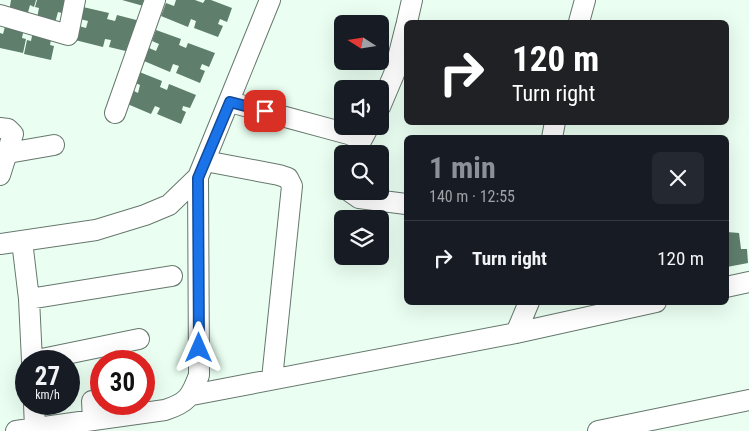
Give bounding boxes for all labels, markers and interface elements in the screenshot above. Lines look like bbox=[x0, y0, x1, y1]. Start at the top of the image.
north arrow bbox=[334, 15, 389, 70]
map controls bbox=[334, 15, 389, 265]
text: 120 m bbox=[512, 39, 599, 80]
icon: right bbox=[429, 40, 494, 105]
button: sound bbox=[334, 80, 389, 135]
text: Turn right bbox=[512, 81, 595, 106]
pin bbox=[244, 90, 286, 132]
icon: arrive bbox=[251, 97, 279, 125]
button: search bbox=[334, 145, 389, 200]
text: 1 min bbox=[429, 150, 496, 185]
button: close bbox=[652, 152, 704, 204]
text: 140 m · 12:55 bbox=[429, 187, 515, 206]
button: layers bbox=[334, 210, 389, 265]
icon: right bbox=[429, 244, 457, 272]
text: Turn right bbox=[472, 247, 547, 270]
text: 120 m bbox=[657, 247, 704, 270]
position arrow bbox=[172, 321, 224, 373]
speed limit sign: 30 bbox=[90, 350, 155, 415]
text: 27 bbox=[35, 362, 60, 391]
text: km/h bbox=[35, 388, 60, 402]

